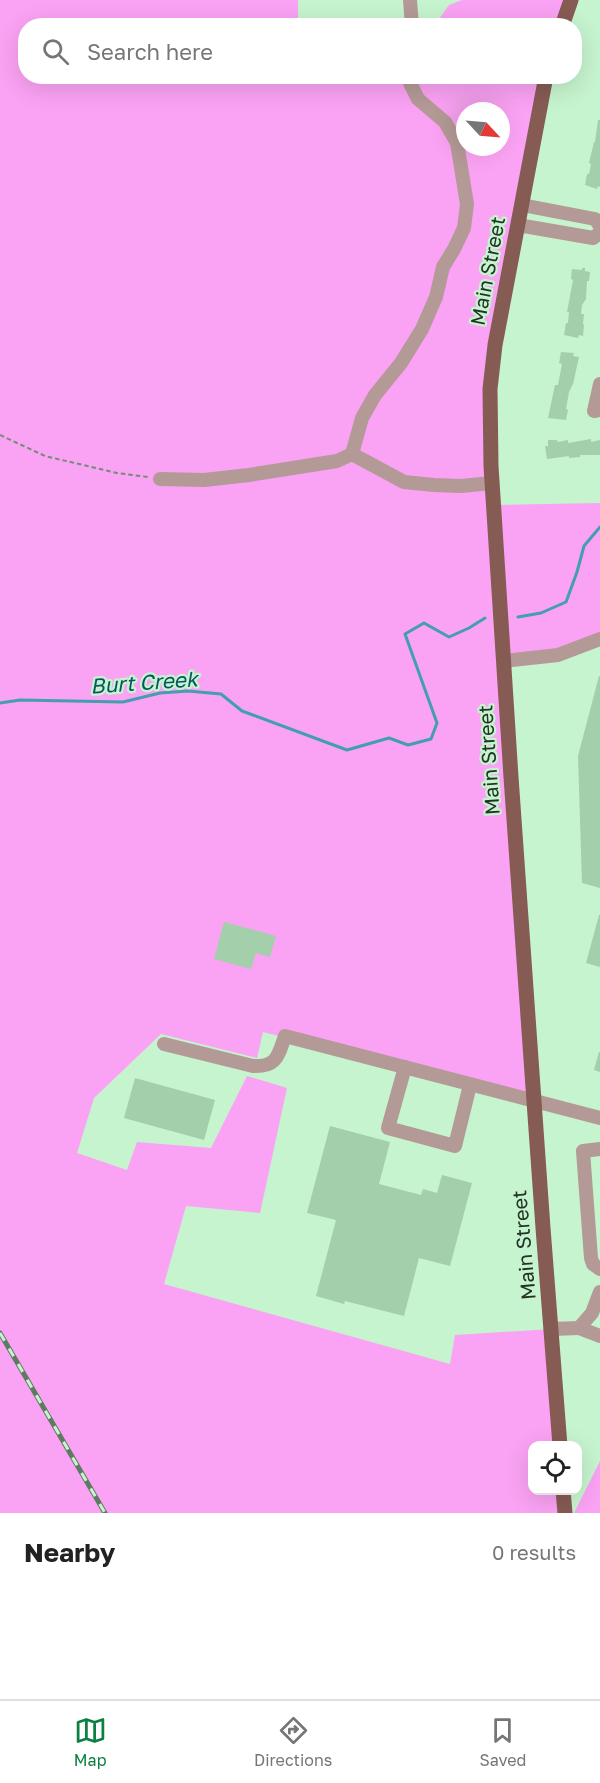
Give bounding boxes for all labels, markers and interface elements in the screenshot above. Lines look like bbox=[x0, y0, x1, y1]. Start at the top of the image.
search box bbox=[18, 18, 582, 84]
icon: search bbox=[39, 35, 72, 68]
text: Search here bbox=[87, 38, 213, 65]
north arrow bbox=[456, 102, 510, 156]
street label: Main Street bbox=[465, 214, 509, 327]
water label: Burt Creek bbox=[89, 665, 201, 699]
street label: Main Street bbox=[472, 704, 504, 816]
street label: Main Street bbox=[506, 1189, 540, 1301]
map controls bbox=[528, 1441, 582, 1495]
button: locate bbox=[528, 1441, 582, 1495]
text: Nearby bbox=[24, 1537, 115, 1568]
text: 0 results bbox=[492, 1540, 576, 1564]
tab: Map bbox=[74, 1714, 107, 1770]
tab: Directions bbox=[254, 1714, 332, 1770]
tab: Saved bbox=[480, 1714, 526, 1770]

